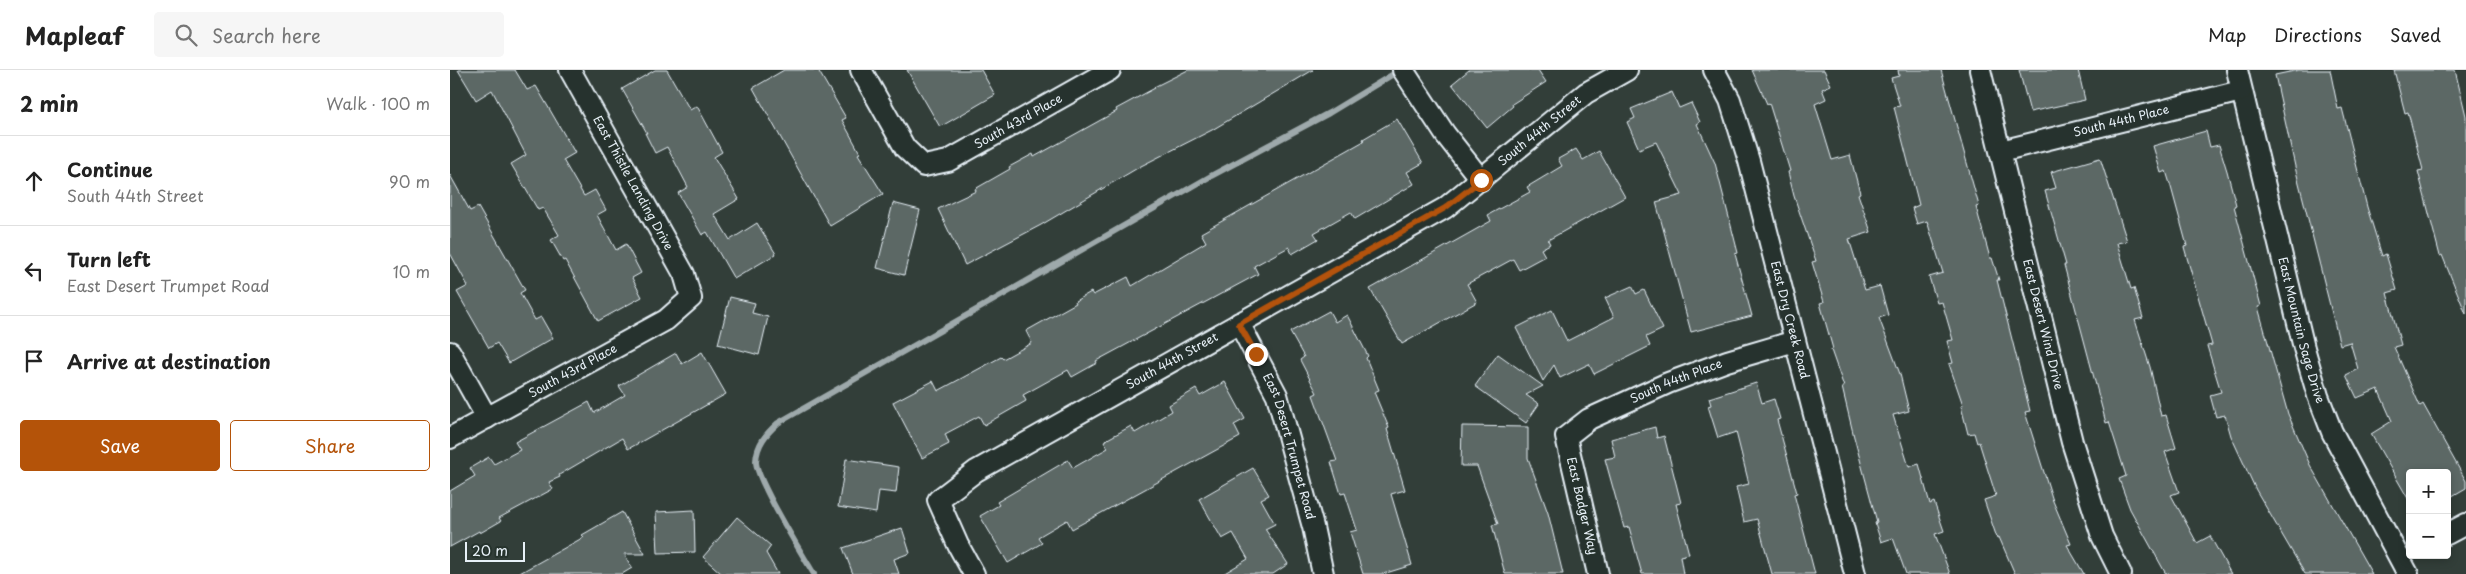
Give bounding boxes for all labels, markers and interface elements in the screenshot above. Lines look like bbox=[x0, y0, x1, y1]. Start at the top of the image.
search box bbox=[154, 12, 504, 57]
text: Mapleaf bbox=[25, 17, 124, 53]
icon: search bbox=[172, 21, 200, 49]
text: Search here bbox=[212, 21, 321, 49]
text: Map bbox=[2208, 21, 2246, 48]
text: Directions bbox=[2274, 21, 2362, 48]
text: Saved bbox=[2390, 21, 2441, 48]
text: 2 min bbox=[20, 87, 79, 119]
street label: South 43rd Place bbox=[971, 88, 1066, 152]
street label: South 44th Street bbox=[1494, 90, 1585, 169]
text: Walk · 100 m bbox=[326, 91, 430, 115]
street label: South 44th Place bbox=[2071, 99, 2171, 141]
street label: East Thistle Landing Drive bbox=[589, 112, 678, 253]
text: Continue bbox=[67, 155, 153, 183]
icon: ahead bbox=[20, 167, 48, 195]
text: 90 m bbox=[389, 169, 430, 193]
route start bbox=[1470, 169, 1493, 192]
text: South 44th Street bbox=[67, 183, 204, 207]
text: Turn left bbox=[67, 245, 151, 273]
street label: East Mountain Sage Drive bbox=[2274, 255, 2330, 406]
icon: left bbox=[20, 257, 48, 285]
street label: East Desert Wind Drive bbox=[2019, 257, 2069, 391]
text: 10 m bbox=[393, 259, 430, 283]
street label: East Dry Creek Road bbox=[1767, 259, 1815, 381]
text: East Desert Trumpet Road bbox=[67, 273, 270, 297]
street label: South 44th Street bbox=[1122, 327, 1221, 393]
street label: South 43rd Place bbox=[525, 338, 620, 401]
route end bbox=[1245, 343, 1268, 366]
icon: arrive bbox=[20, 347, 48, 375]
text: Arrive at destination bbox=[67, 347, 271, 375]
street label: South 44th Place bbox=[1627, 353, 1725, 407]
street label: East Desert Trumpet Road bbox=[1259, 370, 1321, 521]
button: Save bbox=[20, 420, 220, 471]
button: Share bbox=[230, 420, 430, 471]
street label: East Badger Way bbox=[1563, 455, 1603, 557]
map controls bbox=[2406, 469, 2451, 559]
button: + bbox=[2406, 469, 2451, 514]
button: − bbox=[2406, 514, 2451, 559]
scale bar bbox=[465, 539, 525, 562]
text: 20 m bbox=[472, 540, 508, 561]

